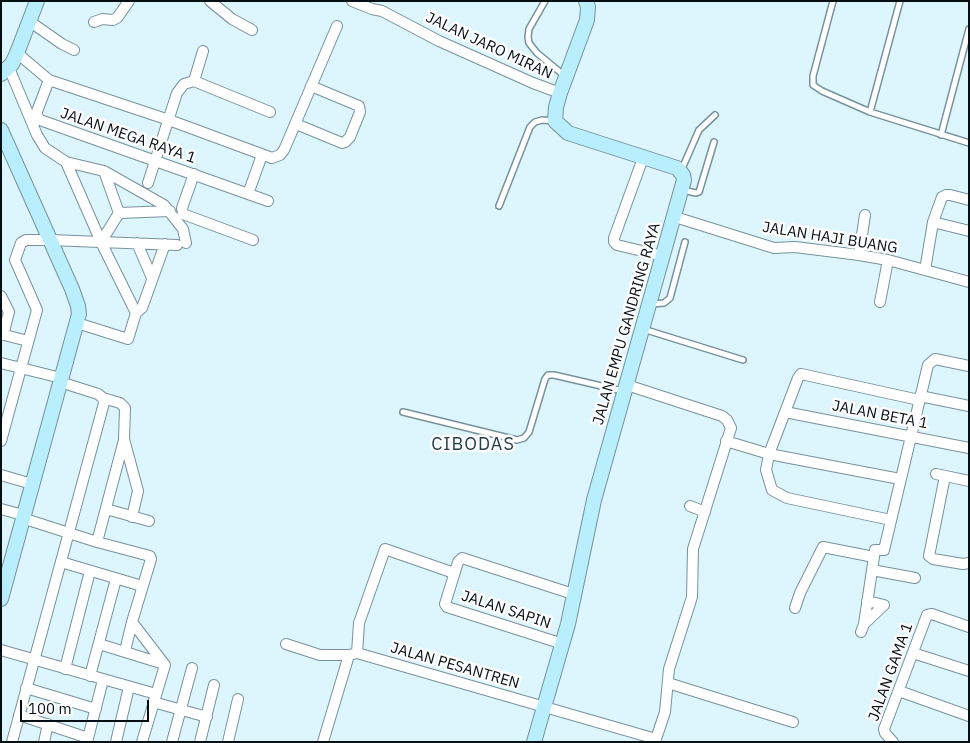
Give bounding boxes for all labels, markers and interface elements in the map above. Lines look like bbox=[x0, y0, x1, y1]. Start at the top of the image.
street label: JALAN JARO MIRAN bbox=[423, 9, 555, 83]
street label: JALAN MEGA RAYA 1 bbox=[58, 104, 198, 168]
street label: JALAN HAJI BUANG bbox=[761, 218, 899, 258]
street label: JALAN EMPU GANDRING RAYA bbox=[589, 221, 665, 427]
street label: JALAN BETA 1 bbox=[831, 397, 929, 433]
district label: CIBODAS bbox=[430, 434, 516, 456]
street label: JALAN SAPIN bbox=[459, 587, 553, 633]
street label: JALAN GAMA 1 bbox=[865, 620, 917, 724]
street label: JALAN PESANTREN bbox=[389, 639, 521, 693]
scale bar bbox=[22, 690, 151, 722]
text: 100 m bbox=[28, 699, 72, 718]

